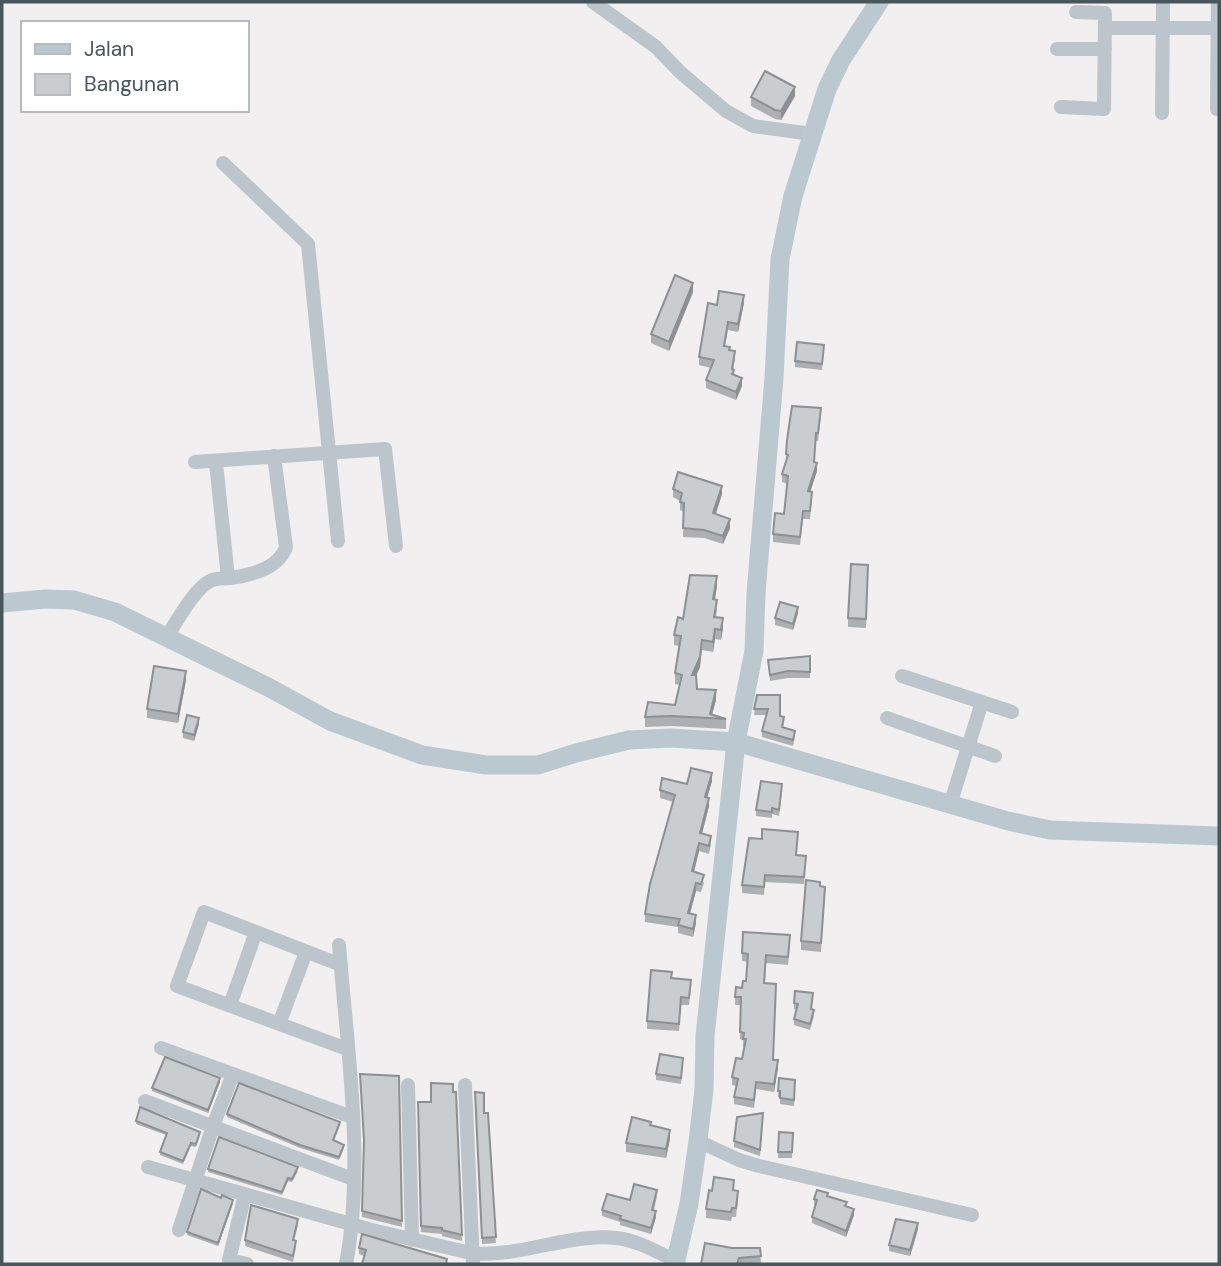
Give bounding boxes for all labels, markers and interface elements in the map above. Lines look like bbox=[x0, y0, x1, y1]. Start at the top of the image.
legend bbox=[21, 21, 248, 112]
text: Jalan bbox=[84, 35, 134, 63]
text: Bangunan bbox=[84, 70, 179, 98]

